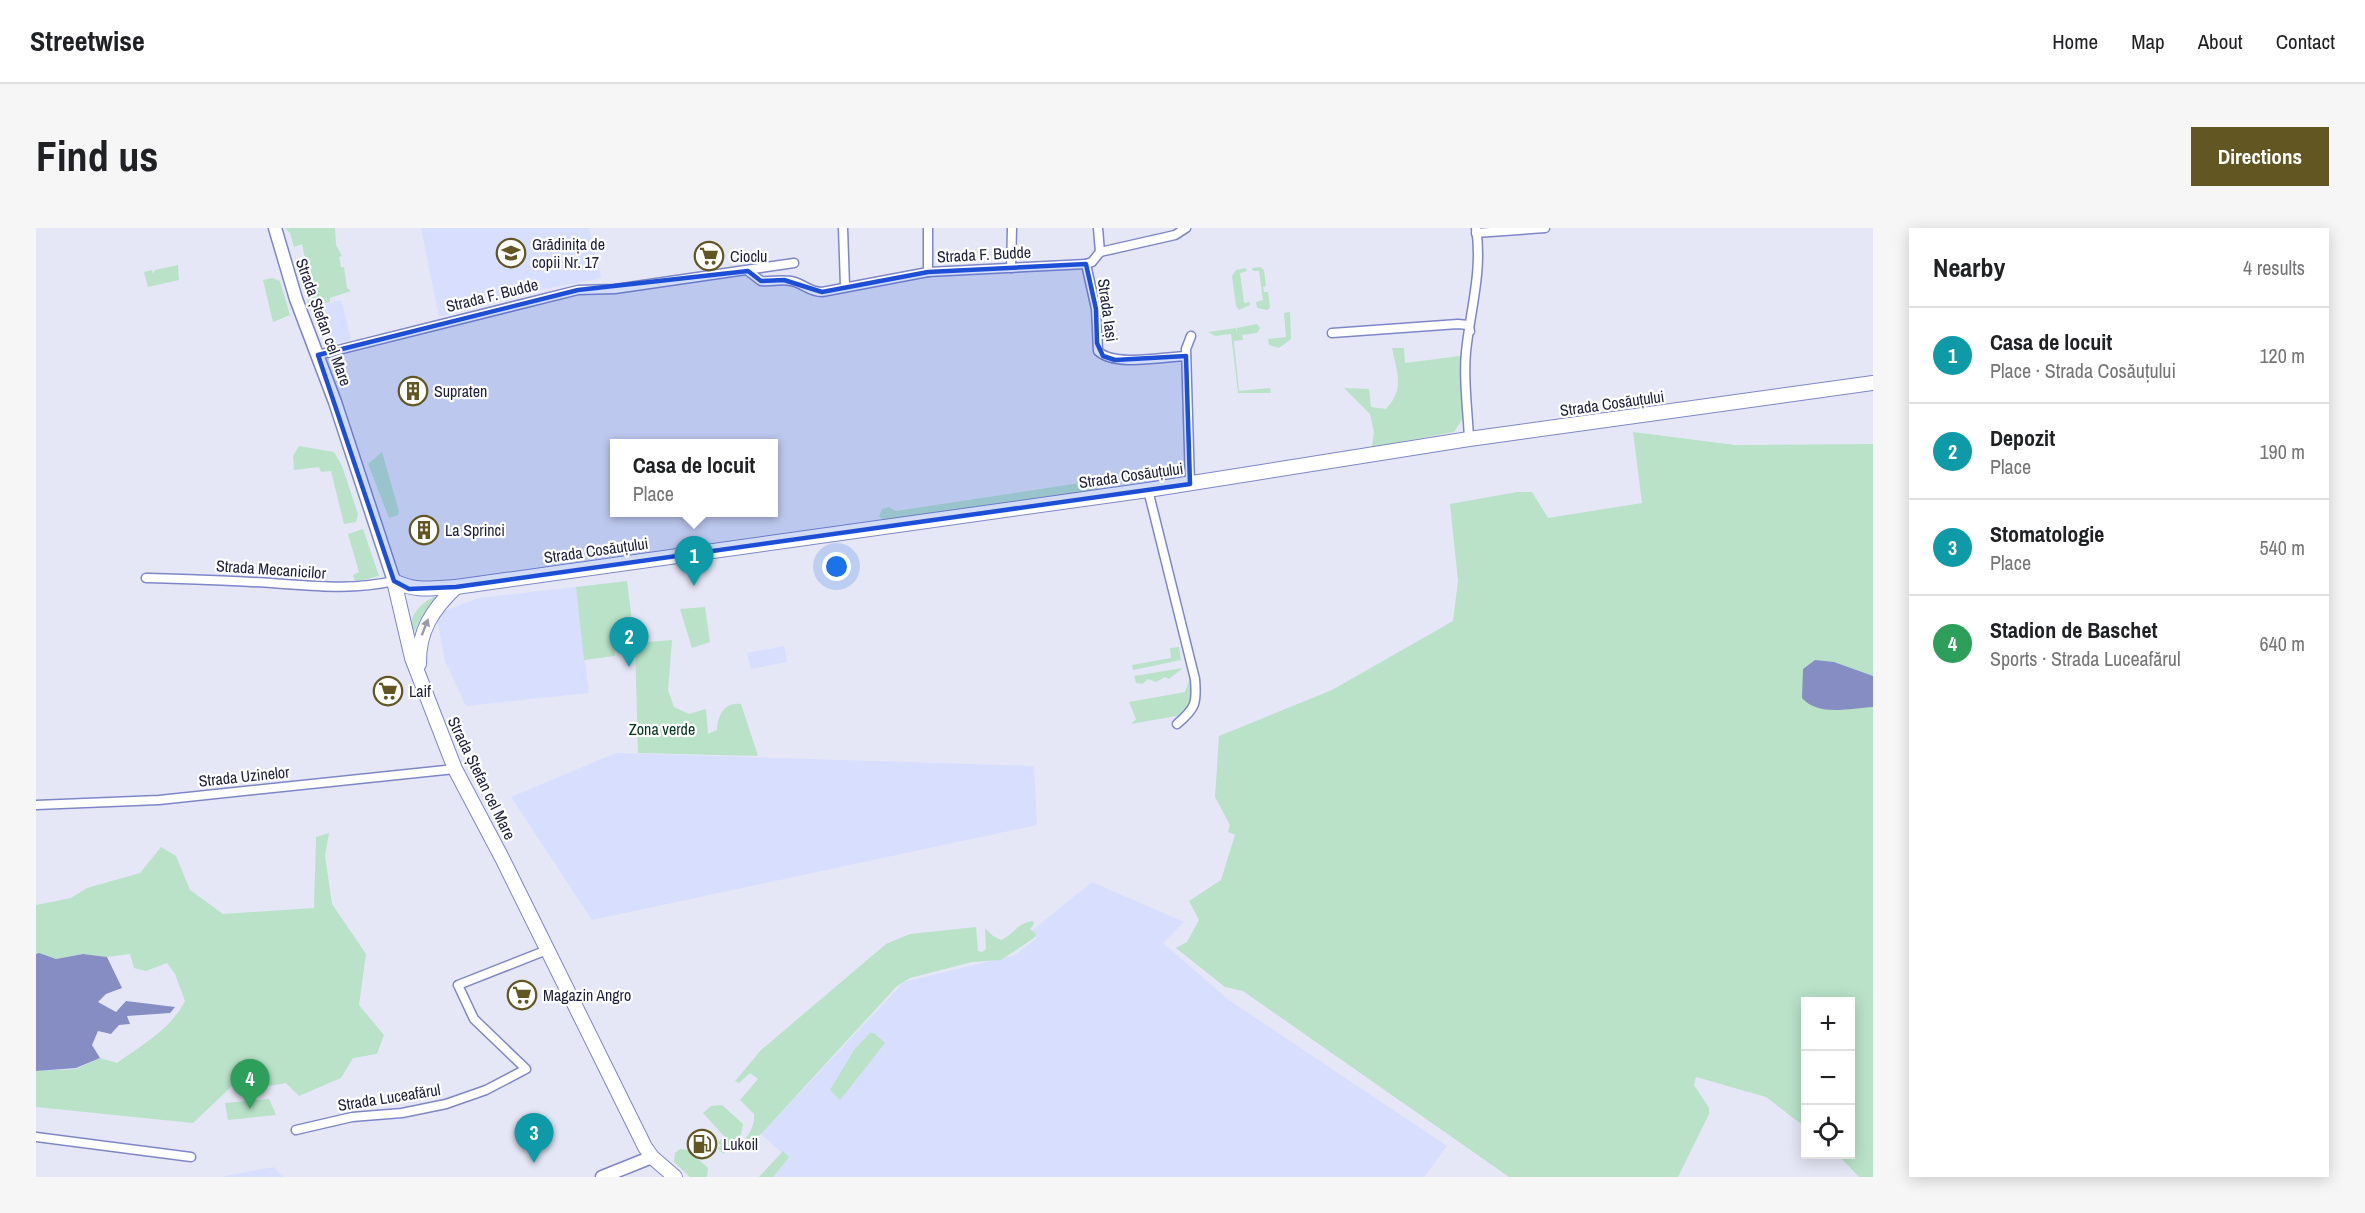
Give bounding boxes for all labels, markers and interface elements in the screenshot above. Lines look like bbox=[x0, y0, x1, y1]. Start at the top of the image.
text: Streetwise bbox=[30, 22, 145, 60]
text: Home bbox=[2052, 27, 2098, 56]
text: Map bbox=[2131, 27, 2165, 56]
text: About bbox=[2198, 27, 2243, 56]
text: Contact bbox=[2276, 27, 2335, 56]
button: Directions bbox=[2191, 127, 2329, 186]
text: Find us bbox=[36, 128, 158, 184]
place label: Grădinița de copii Nr. 17 bbox=[532, 233, 605, 273]
school or university icon: Grădinița de copii Nr. 17 bbox=[495, 237, 527, 269]
supermarket icon: Cioclu bbox=[693, 240, 725, 272]
street label: Strada F. Budde bbox=[936, 241, 1032, 267]
place label: Cioclu bbox=[730, 245, 767, 267]
text: Nearby bbox=[1933, 250, 2005, 285]
text: 4 results bbox=[2243, 254, 2305, 281]
street label: Strada Ștefan cel Mare bbox=[291, 255, 357, 389]
street label: Strada F. Budde bbox=[444, 273, 540, 317]
street label: Strada Iași bbox=[1093, 277, 1123, 343]
text: Casa de locuit bbox=[1990, 327, 2112, 357]
text: 1 bbox=[1948, 342, 1957, 369]
text: 120 m bbox=[2259, 342, 2305, 369]
text: Place · Strada Cosăuțului bbox=[1990, 357, 2176, 384]
building icon: Supraten bbox=[397, 375, 429, 407]
place label: Supraten bbox=[434, 380, 487, 402]
street label: Strada Cosăuțului bbox=[1558, 385, 1666, 421]
text: Depozit bbox=[1990, 423, 2055, 453]
text: 2 bbox=[1948, 438, 1957, 465]
text: 190 m bbox=[2259, 438, 2305, 465]
popup bbox=[610, 439, 778, 517]
text: Casa de locuit bbox=[633, 450, 755, 480]
text: Place bbox=[1990, 453, 2031, 480]
street label: Strada Cosăuțului bbox=[1077, 457, 1185, 493]
text: Place bbox=[633, 480, 674, 507]
building icon: La Sprinci bbox=[408, 514, 440, 546]
place label: La Sprinci bbox=[445, 519, 505, 541]
text: Stomatologie bbox=[1990, 519, 2104, 549]
street label: Strada Cosăuțului bbox=[542, 532, 650, 568]
text: 3 bbox=[1948, 534, 1957, 561]
text: 540 m bbox=[2259, 534, 2305, 561]
pin: 1 bbox=[674, 536, 714, 586]
text: Place bbox=[1990, 549, 2031, 576]
your location bbox=[822, 552, 851, 581]
street label: Strada Mecanicilor bbox=[215, 554, 327, 584]
text: Stadion de Baschet bbox=[1990, 615, 2157, 645]
one-way arrow bbox=[420, 618, 430, 636]
pin: 2 bbox=[610, 618, 648, 667]
text: 4 bbox=[1948, 630, 1957, 657]
text: 640 m bbox=[2259, 630, 2305, 657]
text: Sports · Strada Luceafărul bbox=[1990, 645, 2181, 672]
supermarket icon: Laif bbox=[372, 675, 404, 707]
place label: Laif bbox=[409, 680, 431, 702]
street label: Strada Ștefan cel Mare bbox=[443, 713, 521, 843]
park label: Zona verde bbox=[629, 718, 695, 740]
street label: Strada Uzinelor bbox=[198, 760, 291, 792]
supermarket icon: Magazin Angro bbox=[506, 979, 538, 1011]
place label: Magazin Angro bbox=[543, 984, 631, 1006]
map controls bbox=[1801, 997, 1855, 1159]
button: + bbox=[1801, 997, 1855, 1051]
button: − bbox=[1801, 1051, 1855, 1105]
pin: 4 bbox=[230, 1060, 270, 1109]
street label: Strada Luceafărul bbox=[336, 1078, 442, 1116]
button: locate bbox=[1801, 1105, 1855, 1159]
pin: 3 bbox=[514, 1114, 554, 1163]
fuel station icon: Lukoil bbox=[686, 1128, 718, 1160]
place label: Lukoil bbox=[723, 1133, 758, 1155]

